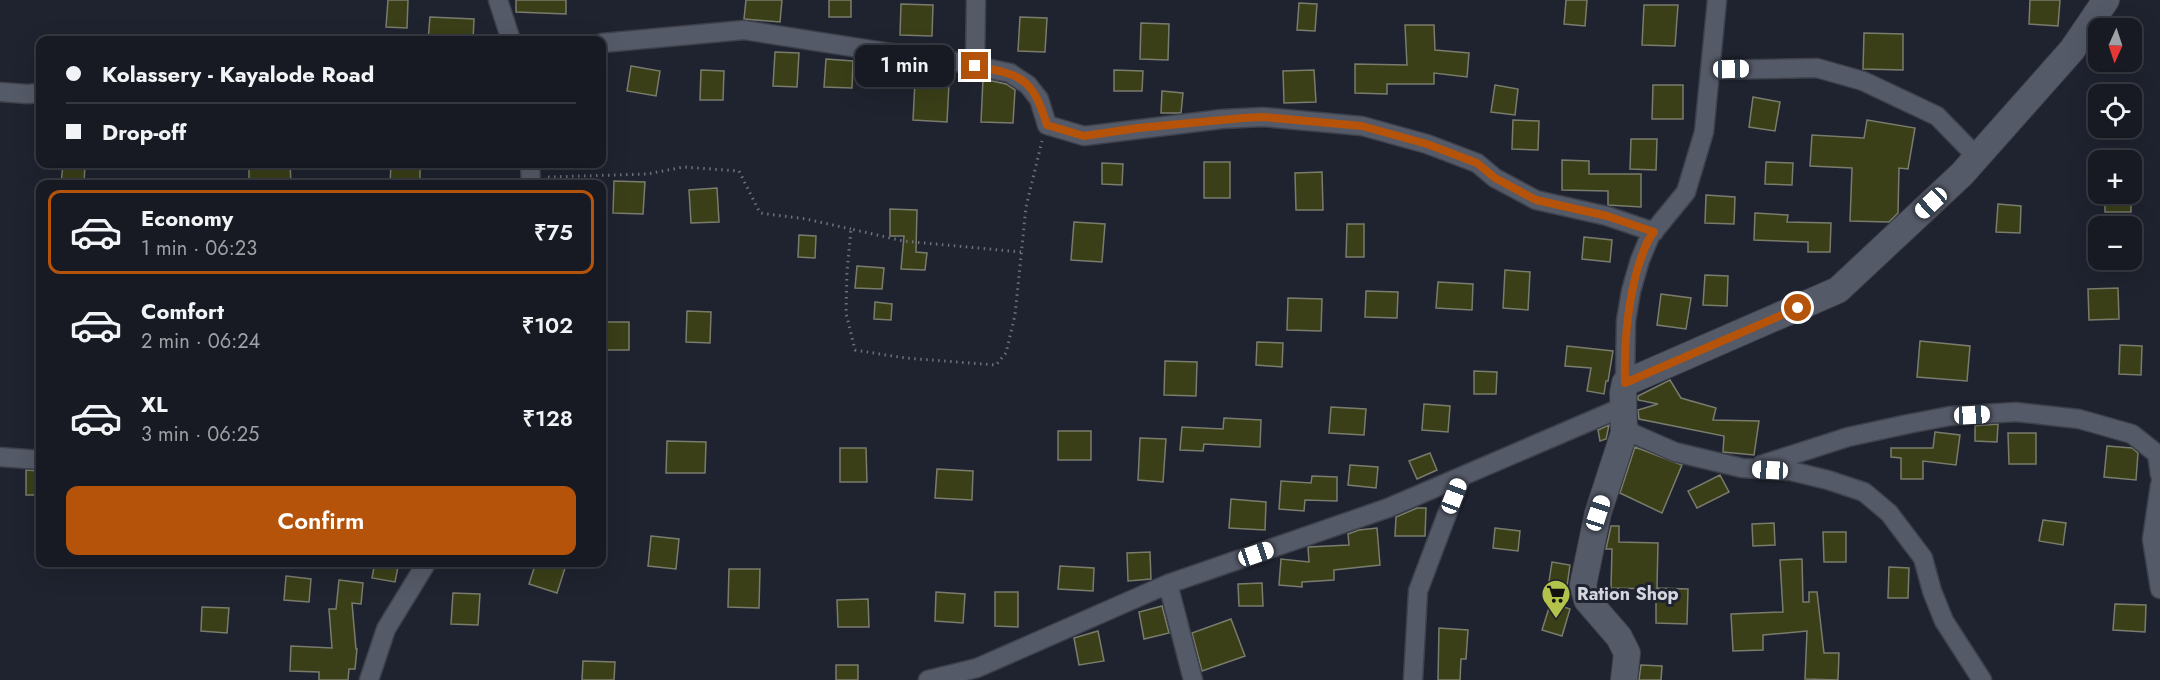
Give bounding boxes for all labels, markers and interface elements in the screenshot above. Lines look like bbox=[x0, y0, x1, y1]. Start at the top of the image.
north arrow bbox=[2088, 18, 2142, 72]
map controls bbox=[2088, 18, 2142, 270]
callout: 1 min bbox=[855, 45, 954, 87]
text: 1 min bbox=[880, 51, 929, 80]
route end bbox=[961, 52, 988, 79]
text: Kolassery - Kayalode Road bbox=[102, 58, 374, 90]
car bbox=[1713, 60, 1749, 78]
button: locate bbox=[2088, 84, 2142, 138]
text: Drop-off bbox=[102, 116, 186, 148]
button: + bbox=[2088, 150, 2142, 204]
car bbox=[1912, 184, 1950, 222]
text: Economy bbox=[141, 202, 233, 234]
icon: car bbox=[69, 205, 123, 259]
text: ₹75 bbox=[534, 216, 573, 248]
button: − bbox=[2088, 216, 2142, 270]
text: 1 min · 06:23 bbox=[141, 234, 257, 263]
route start bbox=[1784, 294, 1811, 321]
text: Comfort bbox=[141, 295, 224, 327]
icon: car bbox=[69, 298, 123, 352]
text: ₹102 bbox=[522, 309, 573, 341]
text: 2 min · 06:24 bbox=[141, 327, 260, 356]
text: XL bbox=[141, 388, 168, 420]
icon: car bbox=[69, 391, 123, 445]
text: ₹128 bbox=[523, 402, 573, 434]
car bbox=[1954, 405, 1990, 425]
text: 3 min · 06:25 bbox=[141, 420, 259, 449]
car bbox=[1752, 460, 1788, 480]
car bbox=[1439, 476, 1469, 516]
button: Confirm bbox=[66, 486, 576, 555]
car bbox=[1584, 493, 1612, 533]
car bbox=[1236, 540, 1276, 568]
supermarket icon: Ration Shop bbox=[1540, 578, 1572, 620]
place label: Ration Shop bbox=[1577, 581, 1679, 607]

